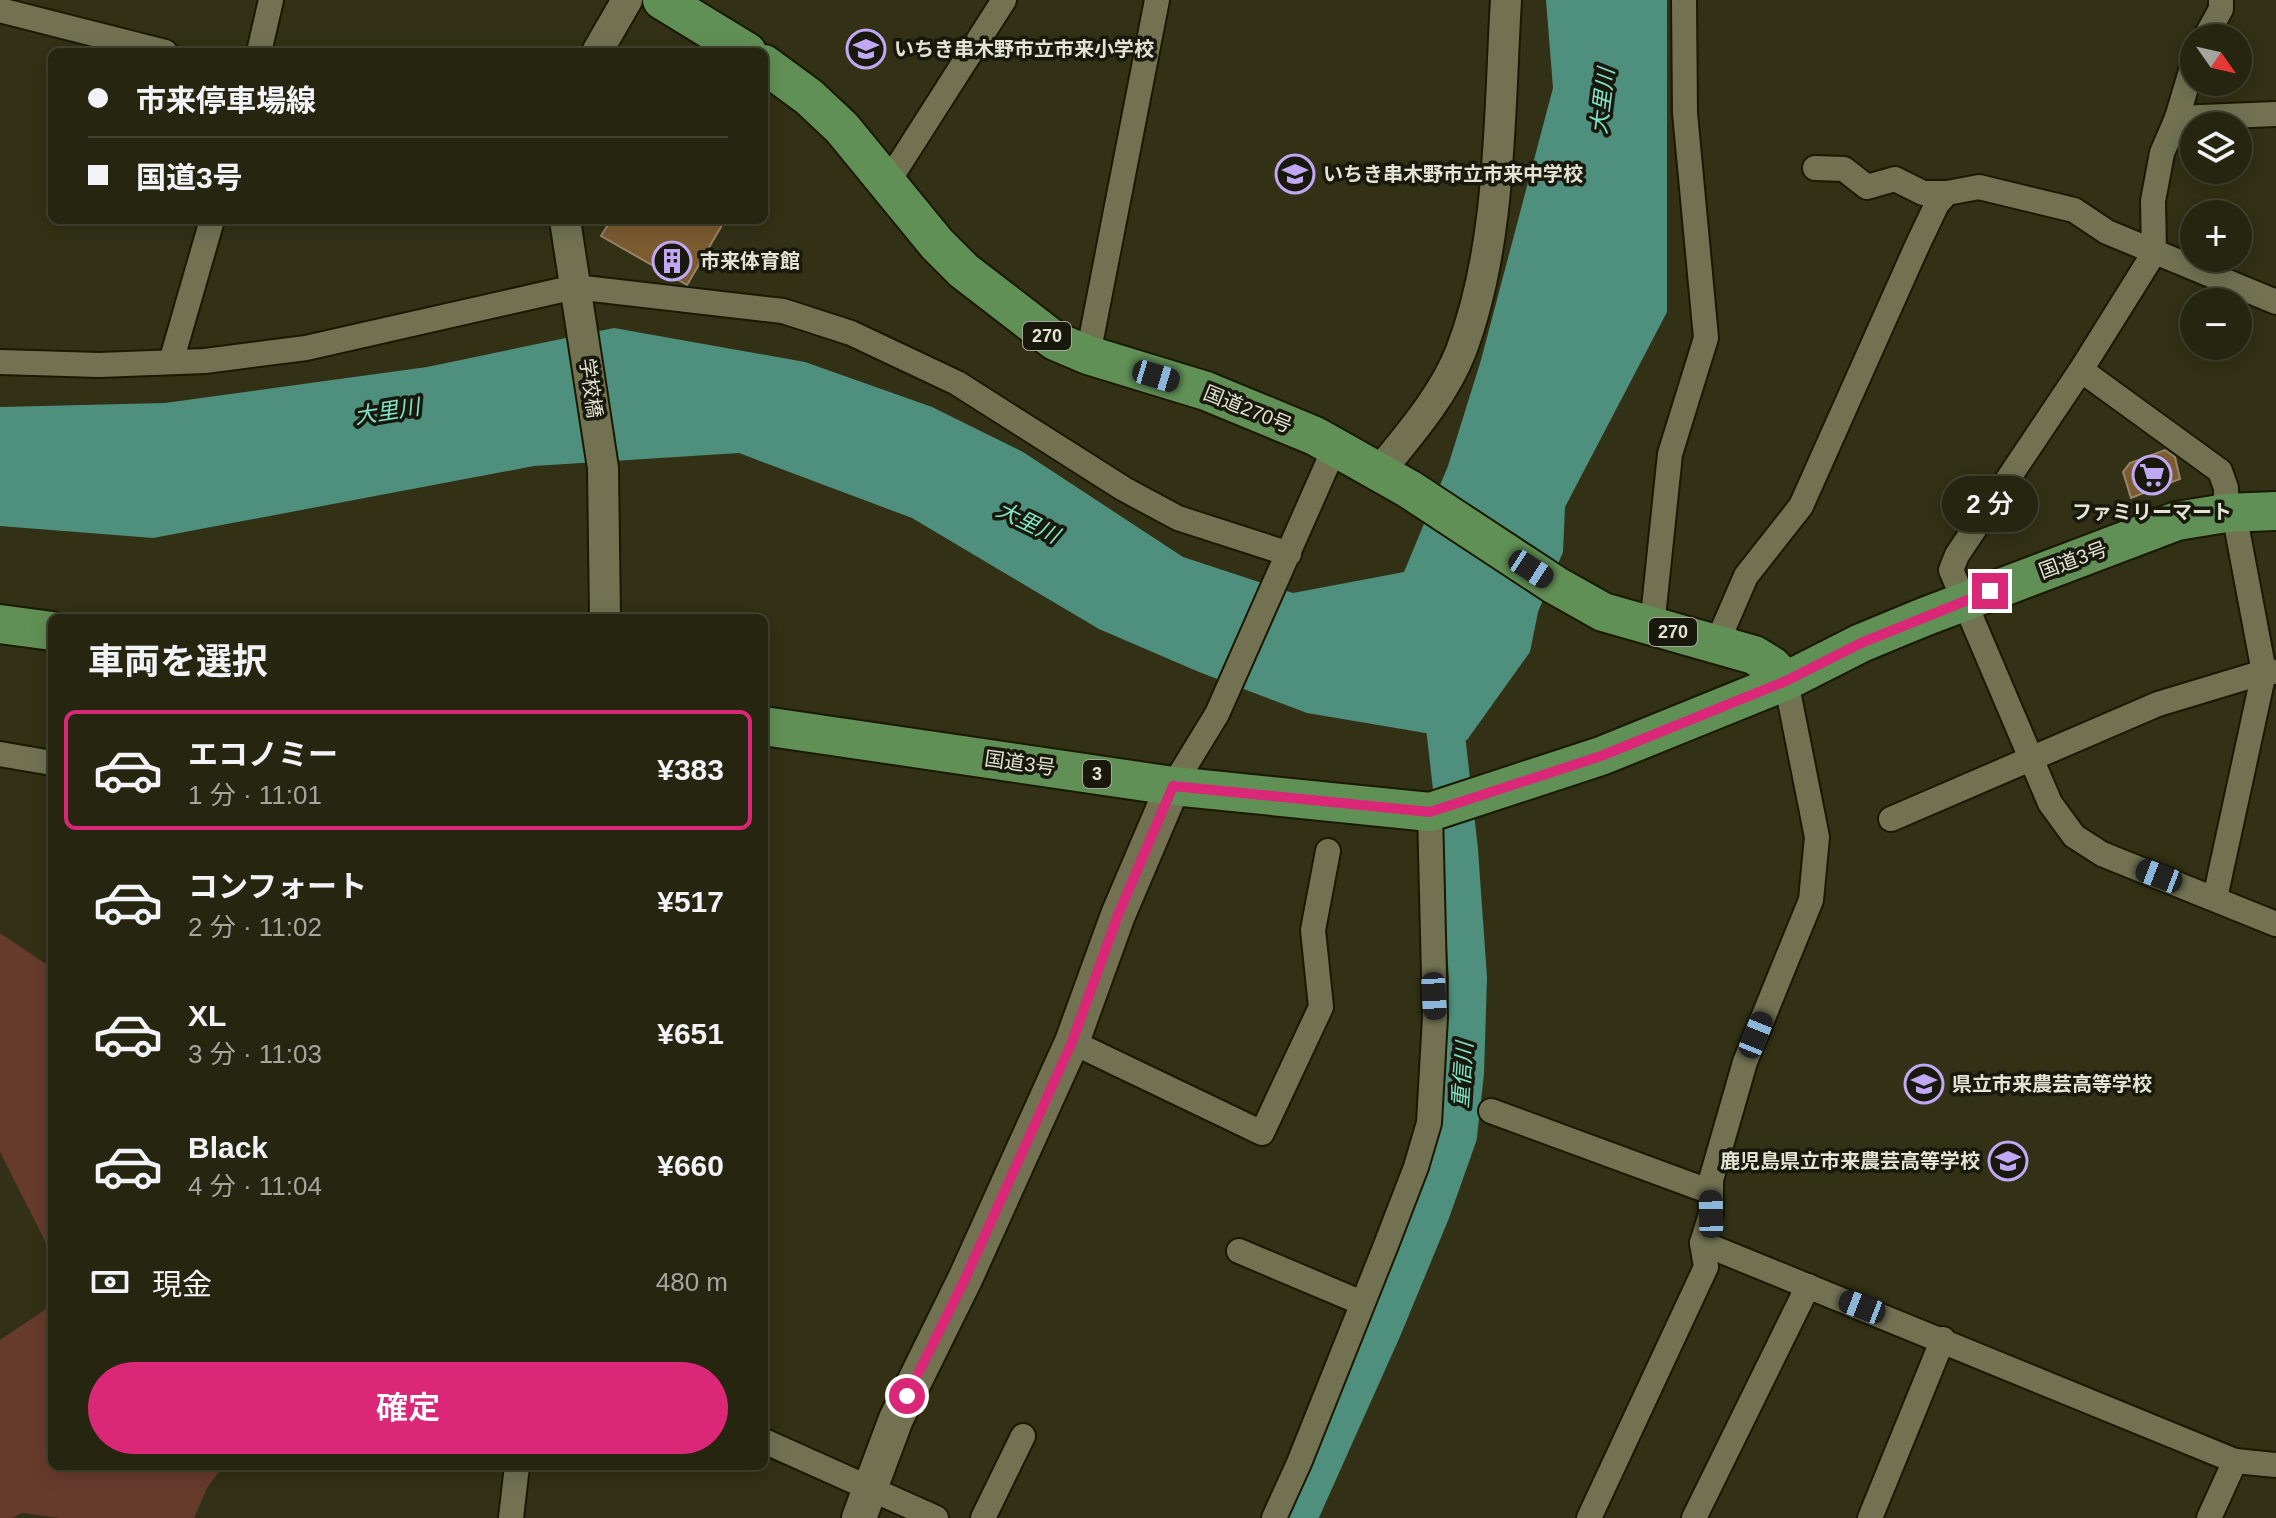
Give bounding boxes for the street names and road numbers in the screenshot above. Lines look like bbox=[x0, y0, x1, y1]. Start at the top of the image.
road number: 270 bbox=[1023, 322, 1071, 350]
street label: 学校橋 bbox=[576, 357, 606, 419]
street label: 国道270号 bbox=[1201, 381, 1295, 437]
street label: 国道3号 bbox=[2036, 538, 2110, 582]
road number: 270 bbox=[1649, 618, 1697, 646]
street label: 国道3号 bbox=[983, 747, 1057, 779]
road number: 3 bbox=[1083, 760, 1111, 788]

